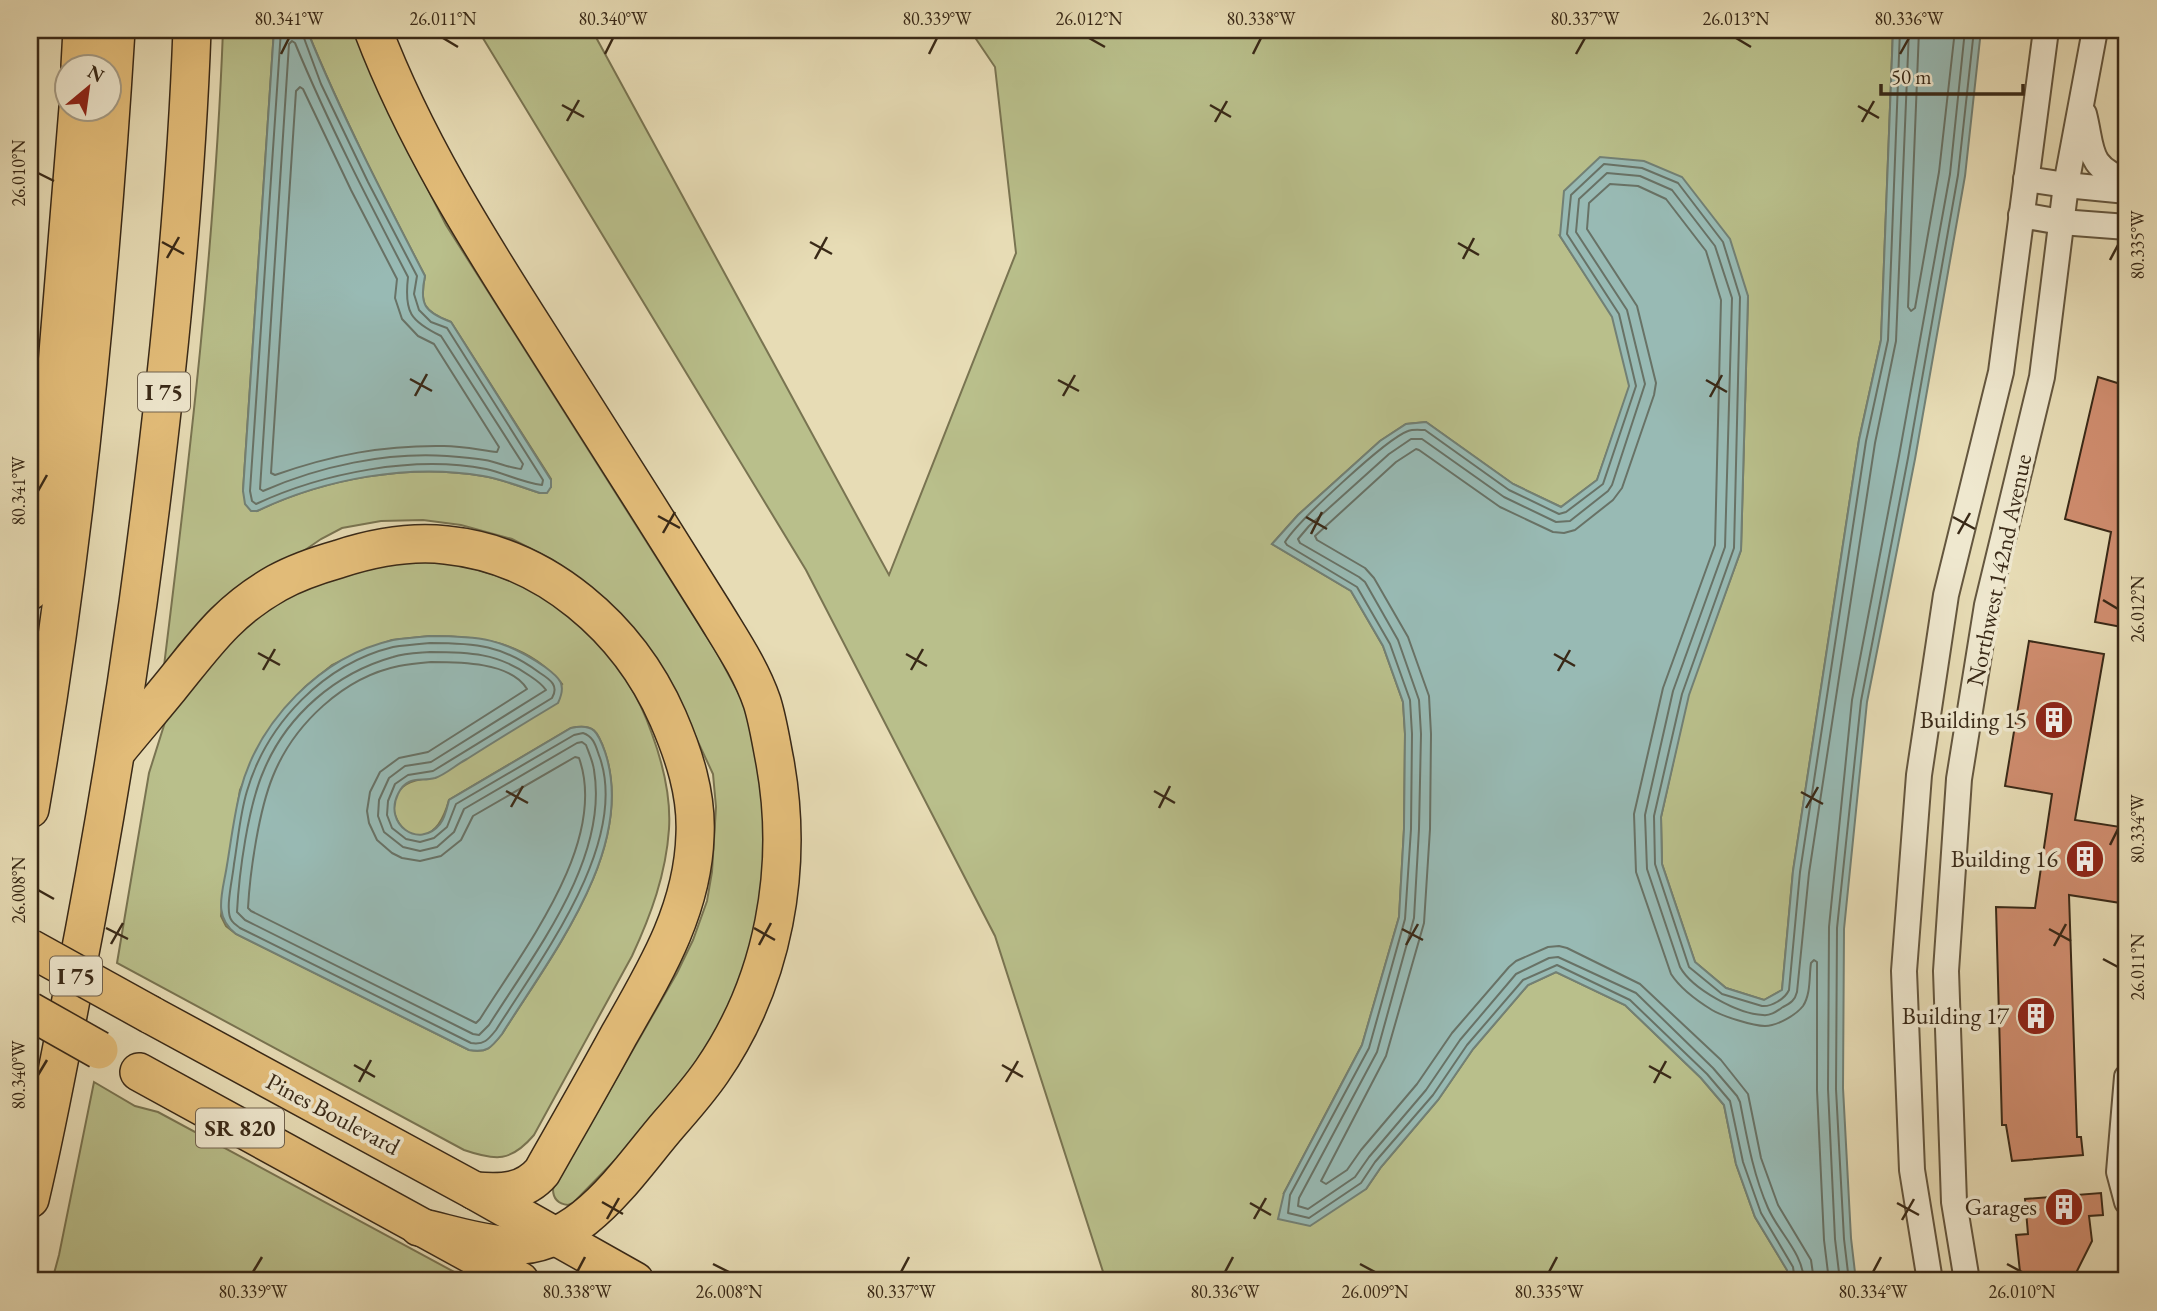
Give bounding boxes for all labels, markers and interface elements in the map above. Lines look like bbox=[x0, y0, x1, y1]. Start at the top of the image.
text: 80.341°W bbox=[254, 7, 324, 30]
text: 26.011°N bbox=[410, 7, 477, 30]
text: 80.340°W bbox=[578, 7, 648, 30]
text: 80.339°W bbox=[902, 7, 972, 30]
text: 26.012°N bbox=[1056, 7, 1123, 30]
text: 80.338°W bbox=[1226, 7, 1296, 30]
text: 80.337°W bbox=[1550, 7, 1620, 30]
text: 26.013°N bbox=[1703, 7, 1770, 30]
text: 80.336°W bbox=[1874, 7, 1944, 30]
north arrow bbox=[52, 52, 122, 122]
scale bar bbox=[1881, 52, 2022, 96]
text: N bbox=[83, 59, 109, 89]
text: 50 m bbox=[1891, 63, 1932, 90]
text: 26.010°N bbox=[7, 139, 30, 206]
text: 80.335°W bbox=[2126, 210, 2149, 280]
road number: I 75 bbox=[138, 372, 190, 412]
street label: Northwest 142nd Avenue bbox=[1959, 451, 2038, 689]
text: 80.341°W bbox=[7, 456, 30, 526]
text: 26.012°N bbox=[2126, 575, 2149, 642]
building icon: Building 15 bbox=[2033, 699, 2075, 741]
place label: Building 15 bbox=[1920, 704, 2027, 735]
text: 80.334°W bbox=[2126, 794, 2149, 864]
building icon: Building 16 bbox=[2064, 838, 2106, 880]
place label: Building 16 bbox=[1951, 843, 2058, 874]
text: 26.008°N bbox=[7, 856, 30, 923]
text: 26.011°N bbox=[2126, 933, 2149, 1000]
road number: I 75 bbox=[50, 956, 102, 995]
building icon: Building 17 bbox=[2015, 995, 2057, 1037]
place label: Building 17 bbox=[1902, 1000, 2009, 1031]
text: 80.340°W bbox=[7, 1040, 30, 1110]
street label: Pines Boulevard bbox=[261, 1065, 406, 1162]
road number: SR 820 bbox=[196, 1108, 284, 1148]
building icon: Garages bbox=[2043, 1186, 2085, 1228]
place label: Garages bbox=[1965, 1191, 2037, 1222]
text: 80.339°W bbox=[218, 1280, 288, 1303]
text: 80.338°W bbox=[542, 1280, 612, 1303]
text: 26.008°N bbox=[696, 1280, 763, 1303]
text: 80.337°W bbox=[866, 1280, 936, 1303]
text: 80.336°W bbox=[1190, 1280, 1260, 1303]
text: 26.009°N bbox=[1342, 1280, 1409, 1303]
text: 80.335°W bbox=[1514, 1280, 1584, 1303]
text: 80.334°W bbox=[1838, 1280, 1908, 1303]
text: 26.010°N bbox=[1989, 1280, 2056, 1303]

